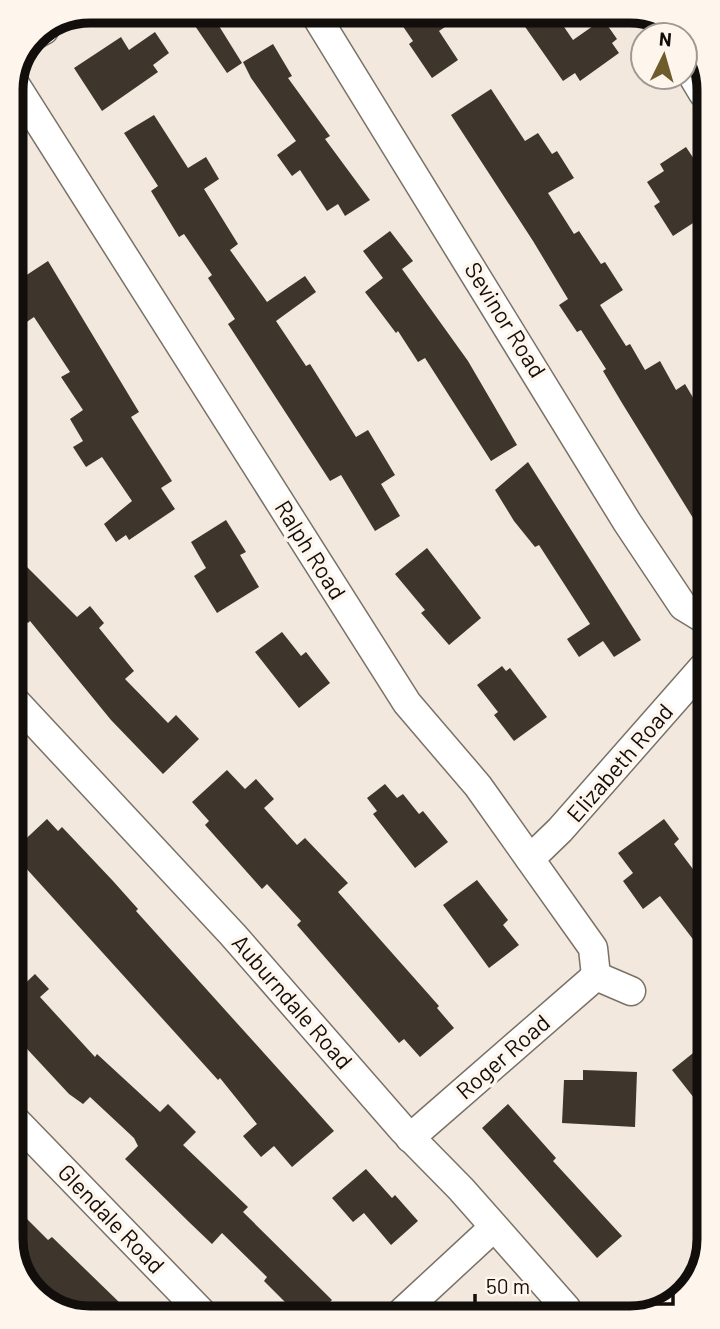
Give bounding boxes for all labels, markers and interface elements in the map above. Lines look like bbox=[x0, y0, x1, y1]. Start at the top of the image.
north arrow bbox=[629, 21, 699, 91]
text: N bbox=[658, 27, 673, 51]
street label: Sevinor Road bbox=[459, 257, 552, 382]
street label: Ralph Road bbox=[269, 495, 352, 604]
street label: Elizabeth Road bbox=[560, 697, 678, 827]
street label: Auburndale Road bbox=[227, 928, 359, 1074]
street label: Roger Road bbox=[450, 1008, 555, 1105]
street label: Glendale Road bbox=[53, 1158, 171, 1279]
scale bar bbox=[475, 1262, 673, 1306]
text: 50 m bbox=[486, 1273, 530, 1298]

